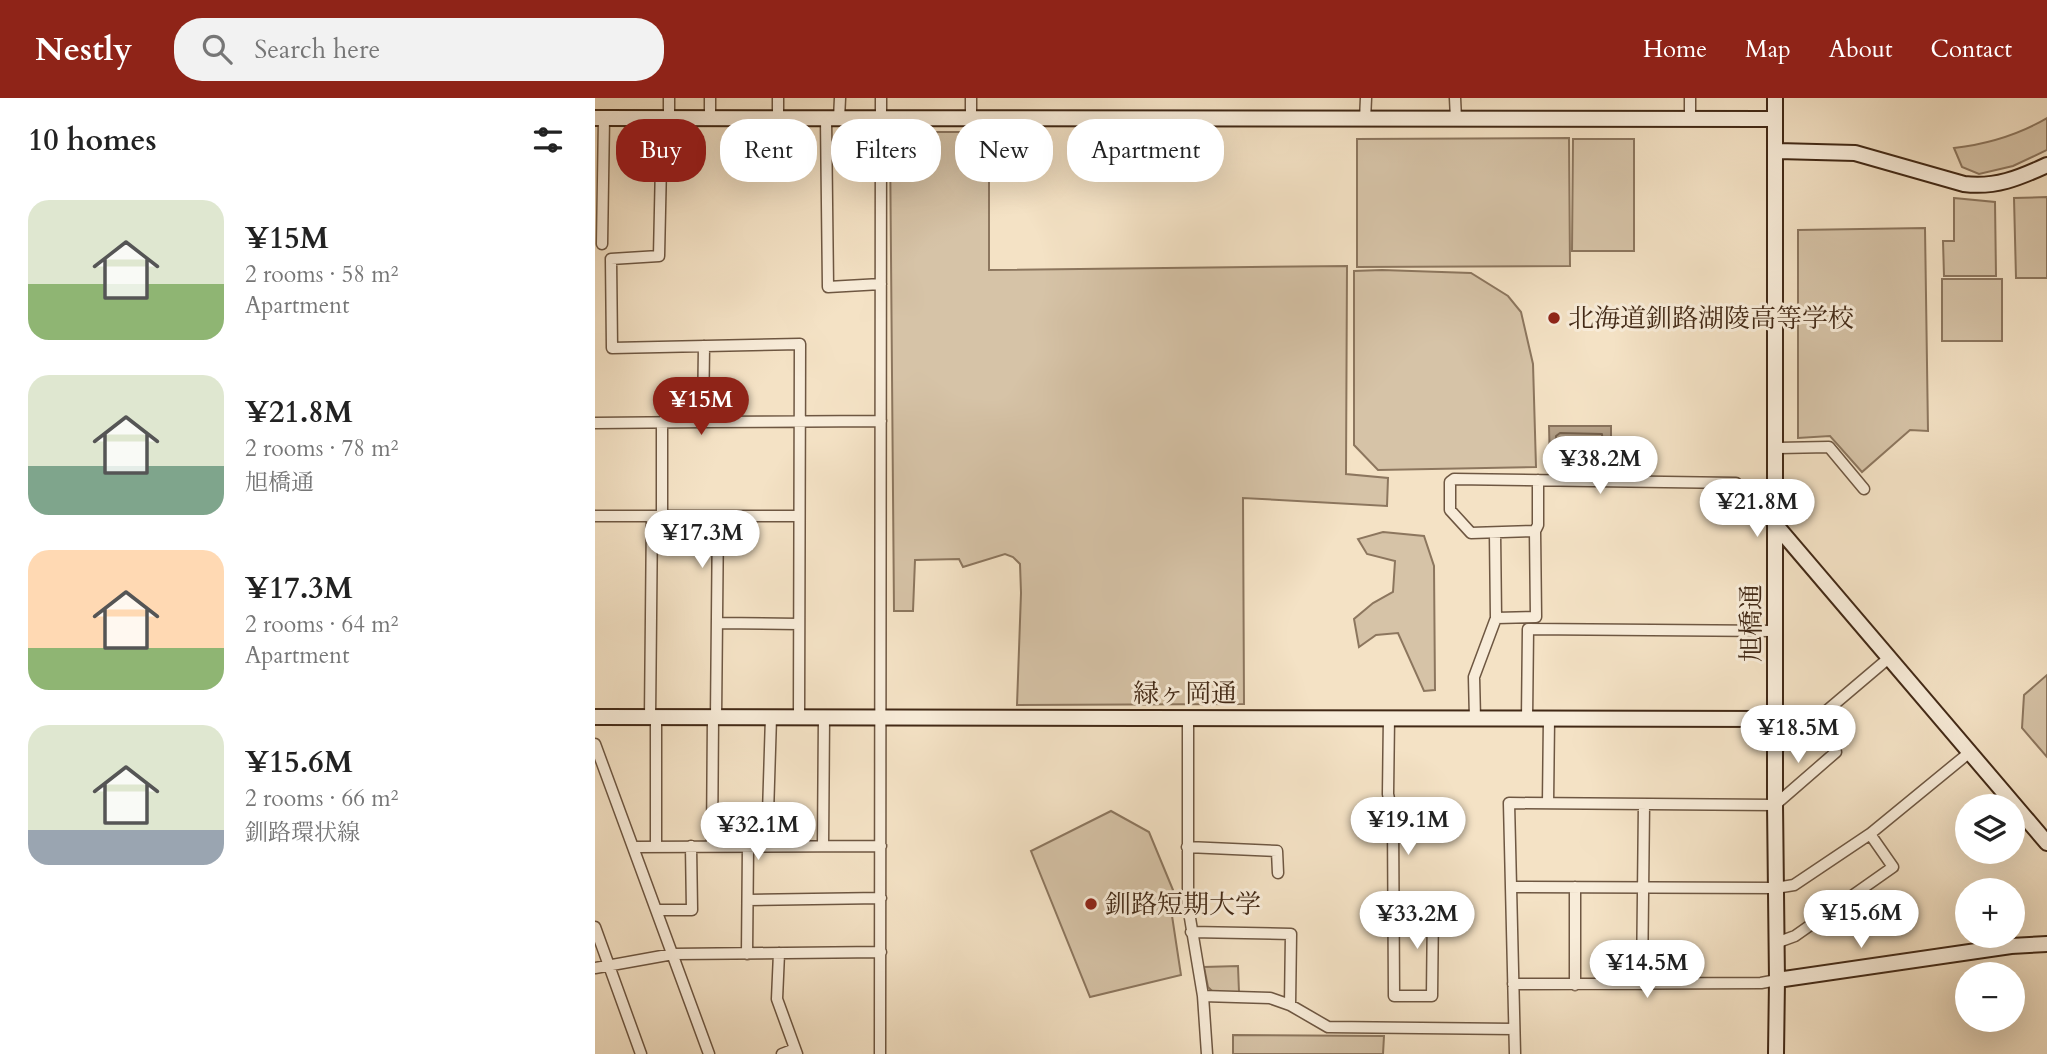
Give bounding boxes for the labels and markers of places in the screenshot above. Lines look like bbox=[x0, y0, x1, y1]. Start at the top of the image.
place label: 北海道釧路湖陵高等学校 bbox=[1568, 301, 1854, 336]
marker: 北海道釧路湖陵高等学校 bbox=[1546, 310, 1562, 326]
pin: ¥15M bbox=[660, 378, 742, 437]
pin: ¥38.2M bbox=[1543, 436, 1657, 496]
pin: ¥21.8M bbox=[1700, 480, 1814, 539]
pin: ¥17.3M bbox=[645, 510, 759, 570]
pin: ¥18.5M bbox=[1741, 706, 1855, 765]
pin: ¥19.1M bbox=[1351, 798, 1465, 857]
pin: ¥32.1M bbox=[701, 802, 815, 862]
place label: 釧路短期大学 bbox=[1105, 887, 1261, 922]
pin: ¥15.6M bbox=[1804, 890, 1918, 950]
pin: ¥33.2M bbox=[1360, 892, 1474, 951]
marker: 釧路短期大学 bbox=[1083, 896, 1099, 912]
pin: ¥14.5M bbox=[1590, 940, 1704, 1000]

